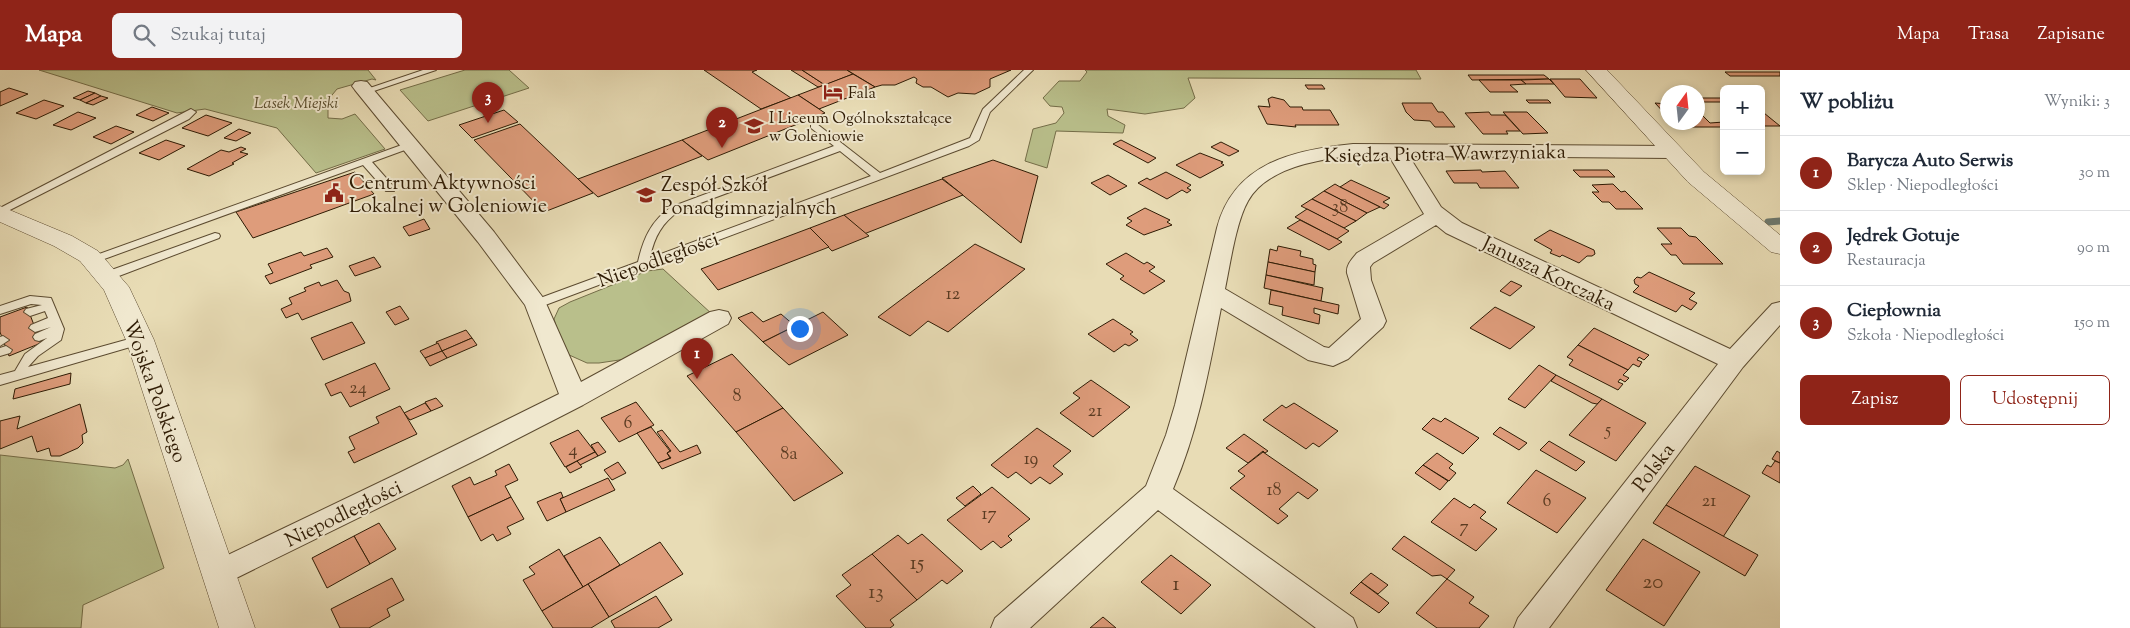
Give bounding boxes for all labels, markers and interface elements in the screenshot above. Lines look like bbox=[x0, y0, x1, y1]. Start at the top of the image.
search box bbox=[112, 13, 462, 58]
text: Mapa bbox=[25, 18, 82, 52]
icon: search bbox=[130, 21, 158, 49]
text: Szukaj tutaj bbox=[170, 22, 266, 49]
text: Mapa bbox=[1897, 22, 1940, 48]
text: Trasa bbox=[1968, 22, 2009, 48]
text: Zapisane bbox=[2037, 22, 2105, 48]
hotel icon: Fala bbox=[822, 81, 844, 103]
pin: 3 bbox=[472, 82, 504, 123]
place label: Fala bbox=[848, 83, 876, 106]
north arrow bbox=[1660, 85, 1705, 130]
map controls bbox=[1720, 85, 1765, 175]
button: + bbox=[1720, 85, 1765, 130]
text: W pobliżu bbox=[1800, 88, 1894, 118]
text: Wyniki: 3 bbox=[2044, 91, 2110, 114]
park label: Lasek Miejski bbox=[254, 93, 338, 116]
pin: 2 bbox=[706, 107, 738, 148]
place label: I Liceum Ogólnokształcące w Goleniowie bbox=[769, 108, 952, 149]
school or university icon: I Liceum Ogólnokształcące w Goleniowie bbox=[743, 115, 765, 137]
button: − bbox=[1720, 130, 1765, 175]
street label: Księdza Piotra Wawrzyniaka bbox=[1324, 139, 1566, 172]
text: Barycza Auto Serwis bbox=[1847, 148, 2013, 175]
text: 1 bbox=[1813, 162, 1819, 185]
text: 30 m bbox=[2079, 162, 2110, 185]
place label: Centrum Aktywności Lokalnej w Goleniowie bbox=[349, 170, 547, 222]
place label: Zespół Szkół Ponadgimnazjalnych bbox=[661, 172, 837, 224]
text: Sklep · Niepodległości bbox=[1847, 175, 1999, 198]
public building icon: Centrum Aktywności Lokalnej w Goleniowie bbox=[323, 182, 345, 204]
school or university icon: Zespół Szkół Ponadgimnazjalnych bbox=[635, 184, 657, 206]
house number: 38 bbox=[1332, 195, 1348, 221]
text: Jędrek Gotuje bbox=[1847, 223, 1960, 250]
street label: Niepodległości bbox=[594, 226, 724, 297]
street label: Janusza Korczaka bbox=[1475, 230, 1619, 320]
text: 2 bbox=[1812, 237, 1820, 260]
text: 90 m bbox=[2077, 237, 2110, 260]
text: Restauracja bbox=[1847, 250, 1926, 273]
house number: 12 bbox=[946, 282, 961, 308]
text: Ciepłownia bbox=[1847, 298, 1941, 325]
text: 3 bbox=[1813, 312, 1819, 335]
text: 150 m bbox=[2074, 312, 2110, 335]
street label: Wojska Polskiego bbox=[114, 316, 193, 467]
your location bbox=[787, 316, 813, 342]
text: Szkoła · Niepodległości bbox=[1847, 325, 2004, 348]
pin: 1 bbox=[681, 338, 713, 379]
button: Zapisz bbox=[1800, 375, 1950, 425]
button: Udostępnij bbox=[1960, 375, 2110, 425]
house number: 24 bbox=[349, 376, 367, 402]
house number: 8 bbox=[733, 384, 742, 410]
house number: 21 bbox=[1088, 399, 1102, 425]
house number: 6 bbox=[624, 411, 633, 437]
house number: 5 bbox=[1604, 418, 1611, 444]
house number: 4 bbox=[568, 438, 578, 464]
street label: Polska bbox=[1627, 438, 1683, 499]
house number: 8a bbox=[780, 442, 798, 468]
house number: 19 bbox=[1024, 447, 1039, 473]
street label: Niepodległości bbox=[281, 474, 408, 556]
house number: 18 bbox=[1266, 478, 1282, 504]
house number: 6 bbox=[1543, 489, 1552, 515]
house number: 21 bbox=[1702, 489, 1716, 515]
house number: 17 bbox=[981, 502, 997, 528]
house number: 7 bbox=[1459, 515, 1469, 541]
house number: 15 bbox=[910, 549, 924, 579]
house number: 20 bbox=[1643, 568, 1663, 598]
house number: 1 bbox=[1172, 570, 1180, 600]
house number: 13 bbox=[868, 578, 884, 608]

